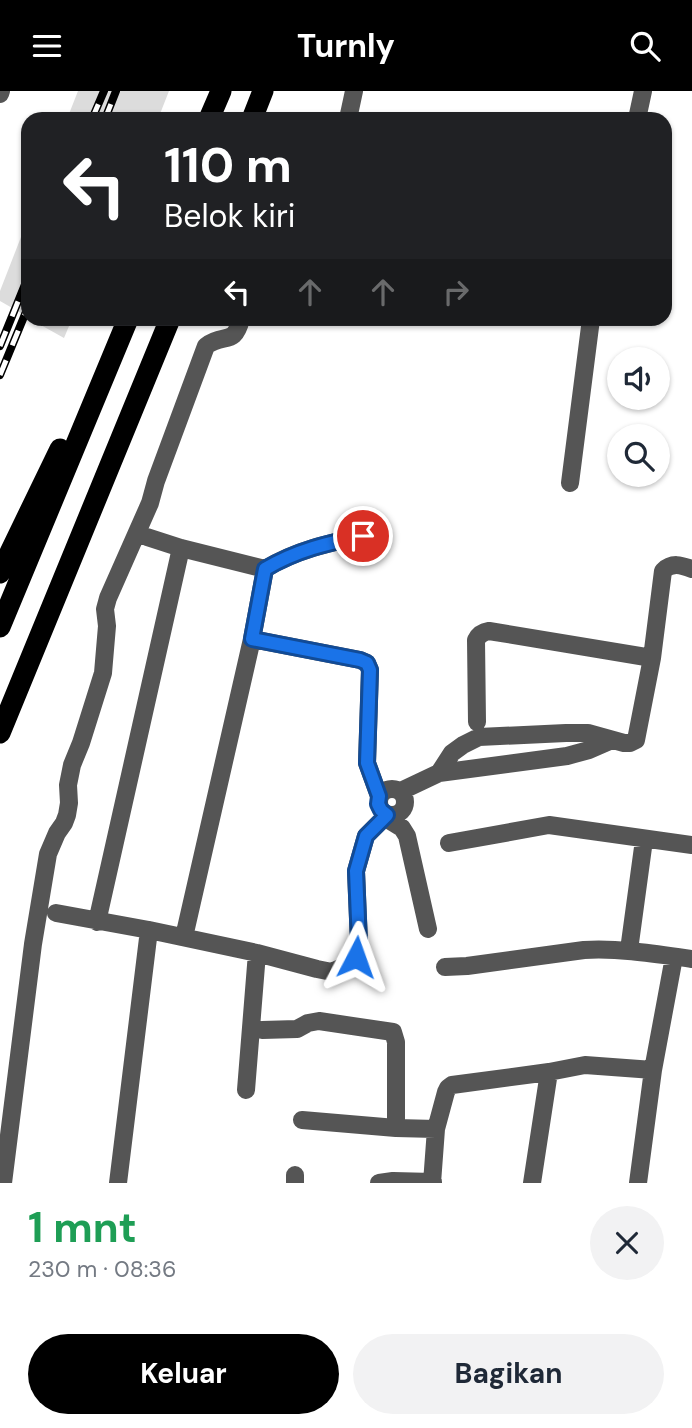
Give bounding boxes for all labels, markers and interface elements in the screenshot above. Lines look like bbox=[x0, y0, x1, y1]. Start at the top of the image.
text: Turnly bbox=[297, 25, 395, 67]
icon: menu bbox=[28, 27, 66, 65]
icon: search bbox=[626, 27, 664, 65]
text: 110 m bbox=[164, 133, 292, 197]
icon: left bbox=[49, 140, 140, 231]
text: Belok kiri bbox=[164, 195, 296, 237]
icon: left bbox=[218, 273, 256, 311]
icon: ahead bbox=[291, 273, 329, 311]
icon: ahead bbox=[364, 273, 402, 311]
icon: right bbox=[437, 273, 475, 311]
map controls bbox=[607, 347, 670, 487]
button: sound bbox=[607, 347, 670, 410]
button: search bbox=[607, 424, 670, 487]
pin bbox=[333, 506, 393, 566]
icon: arrive bbox=[344, 517, 382, 555]
position arrow bbox=[319, 920, 393, 994]
text: 1 mnt bbox=[28, 1200, 137, 1255]
button: close bbox=[590, 1206, 664, 1280]
text: 230 m · 08:36 bbox=[28, 1254, 176, 1284]
button: Keluar bbox=[28, 1334, 339, 1414]
button: Bagikan bbox=[353, 1334, 664, 1414]

